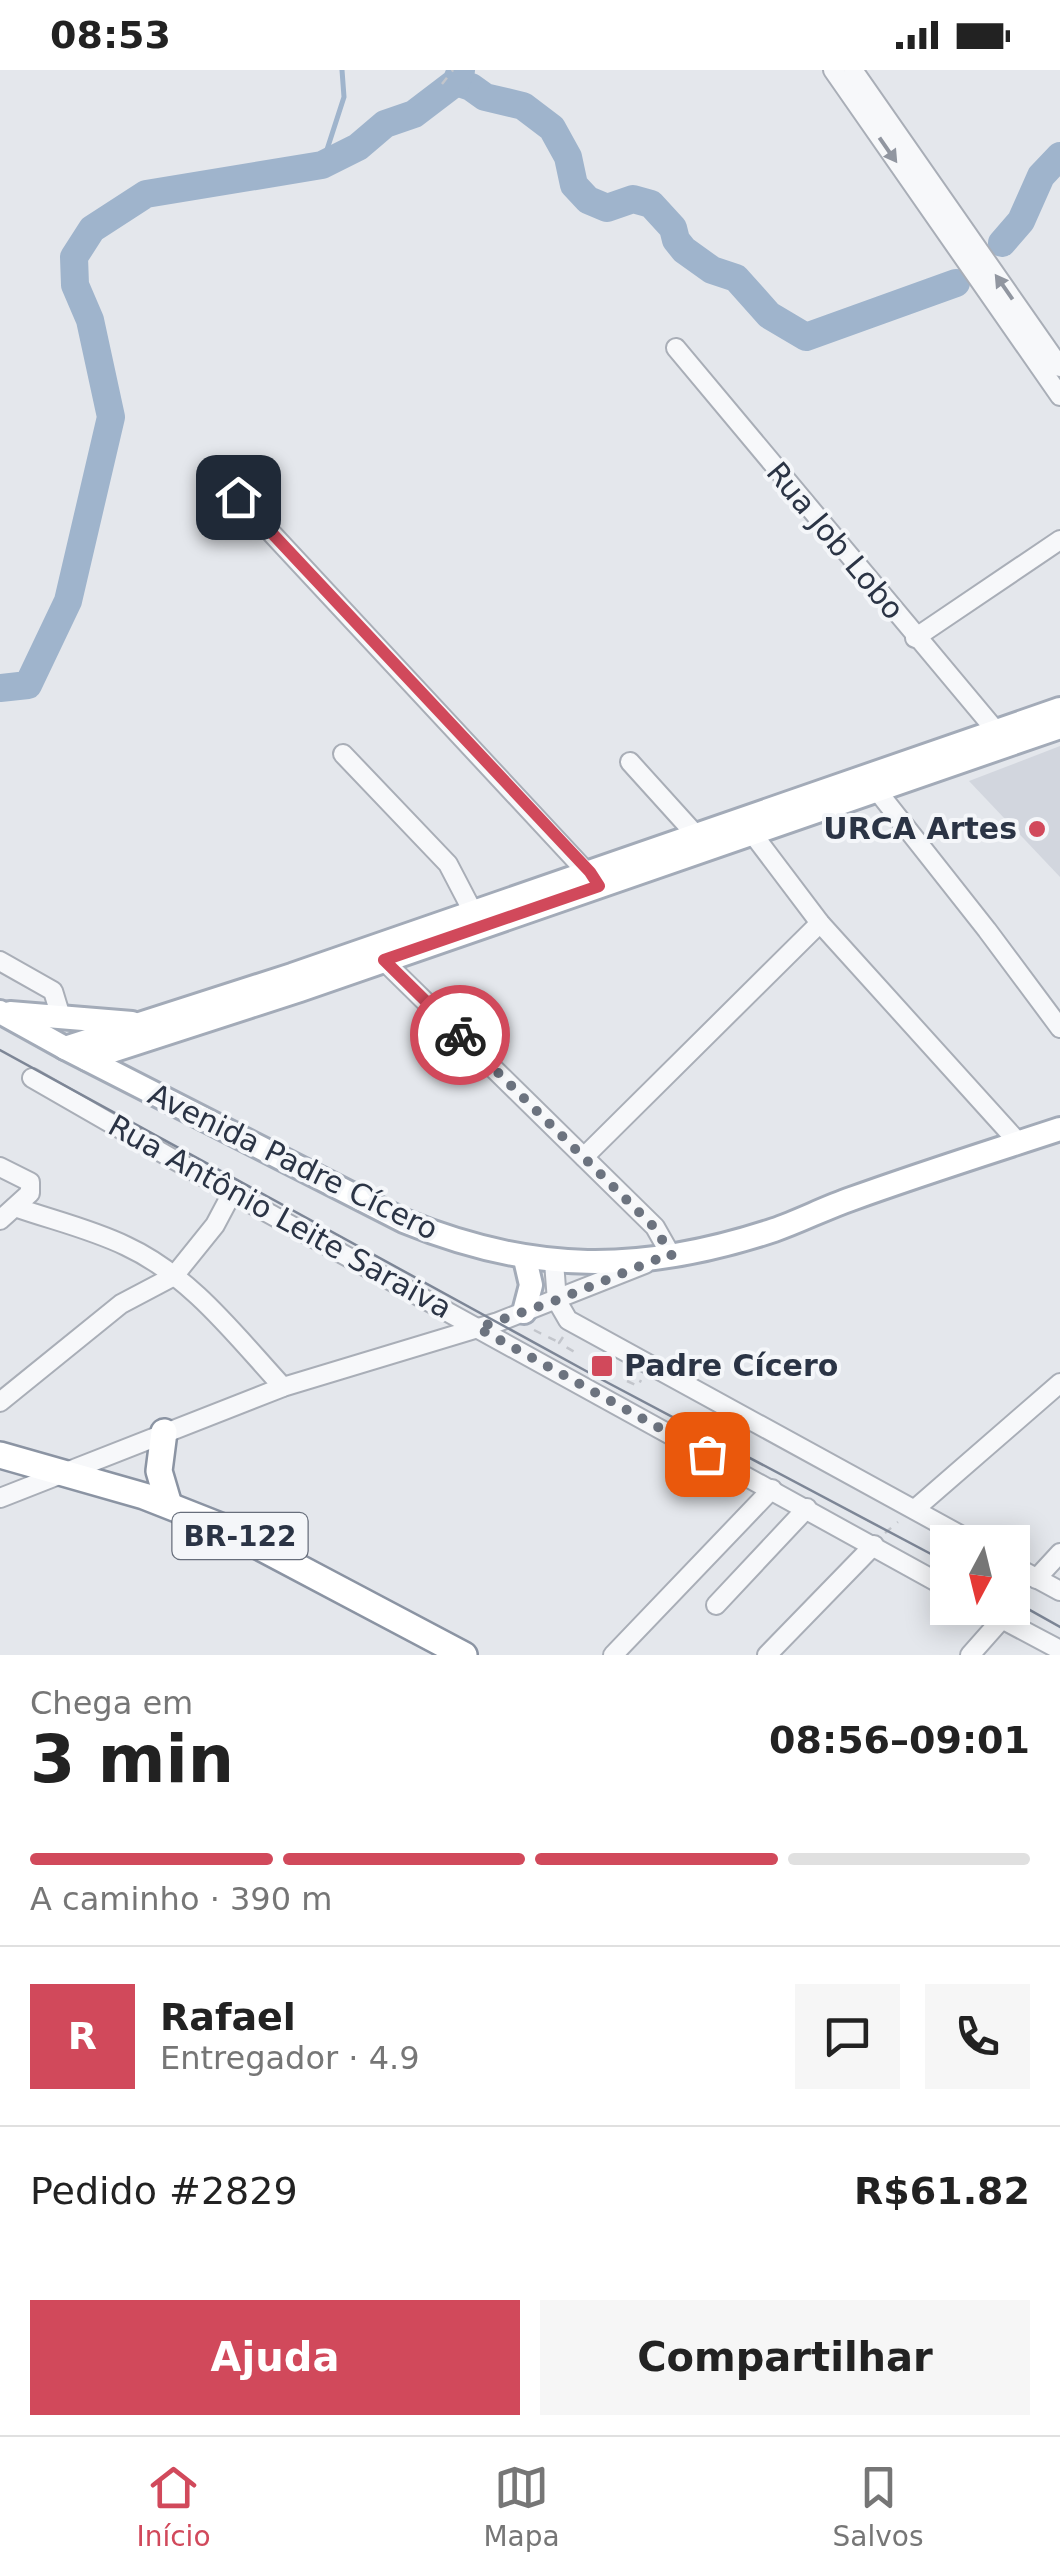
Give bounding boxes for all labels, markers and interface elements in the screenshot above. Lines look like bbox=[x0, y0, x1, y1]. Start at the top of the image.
text: 08:53 bbox=[50, 13, 171, 57]
one-way arrow bbox=[878, 137, 897, 164]
one-way arrow bbox=[995, 274, 1014, 301]
pin bbox=[196, 455, 281, 540]
street label: Rua Job Lobo bbox=[760, 455, 911, 626]
icon: home bbox=[211, 470, 266, 525]
place label: URCA Artes bbox=[823, 811, 1017, 846]
marker: URCA Artes bbox=[1026, 818, 1048, 840]
courier bbox=[410, 985, 510, 1085]
icon: bike bbox=[433, 1008, 488, 1063]
street label: Avenida Padre Cícero bbox=[143, 1076, 444, 1247]
street label: Rua Antônio Leite Saraiva bbox=[103, 1108, 458, 1326]
place label: Padre Cícero bbox=[624, 1348, 838, 1383]
marker: Padre Cícero bbox=[589, 1353, 615, 1379]
pin bbox=[665, 1412, 750, 1497]
icon: bag bbox=[680, 1427, 735, 1482]
road number: BR-122 bbox=[172, 1513, 308, 1559]
north arrow bbox=[930, 1525, 1030, 1625]
map controls bbox=[930, 1525, 1030, 1625]
text: Chega em bbox=[30, 1684, 193, 1722]
text: 08:56–09:01 bbox=[769, 1718, 1030, 1762]
text: 3 min bbox=[30, 1722, 234, 1797]
text: A caminho · 390 m bbox=[30, 1880, 332, 1918]
button: chat bbox=[795, 1984, 900, 2089]
button: phone bbox=[925, 1984, 1030, 2089]
text: Rafael bbox=[160, 1995, 296, 2039]
text: R bbox=[68, 2014, 97, 2058]
text: Entregador · 4.9 bbox=[160, 2039, 420, 2077]
text: Pedido #2829 bbox=[30, 2169, 298, 2213]
text: R$61.82 bbox=[854, 2169, 1030, 2213]
button: Ajuda bbox=[30, 2300, 520, 2415]
button: Compartilhar bbox=[540, 2300, 1030, 2415]
tab: Início bbox=[136, 2460, 211, 2553]
tab: Mapa bbox=[483, 2460, 560, 2553]
tab: Salvos bbox=[833, 2460, 924, 2553]

